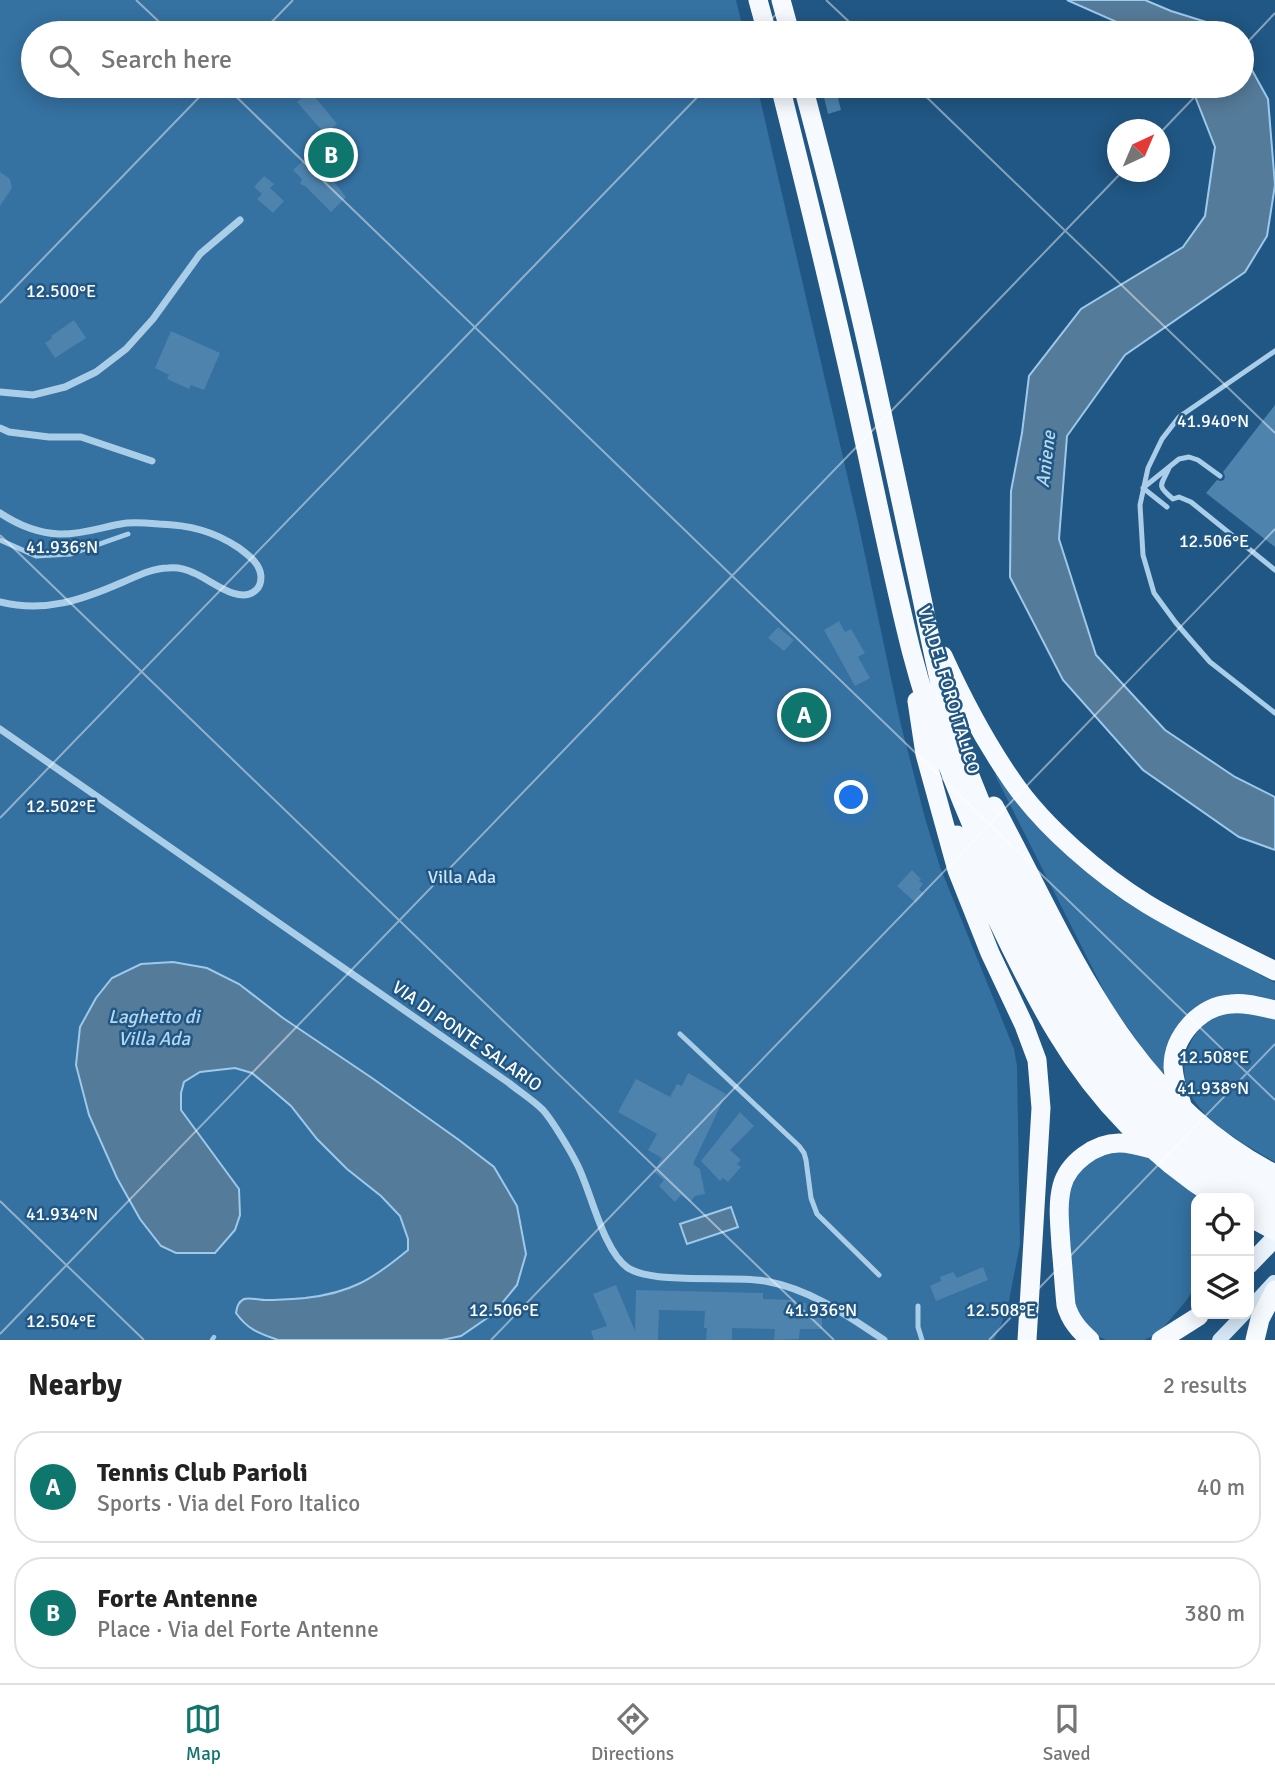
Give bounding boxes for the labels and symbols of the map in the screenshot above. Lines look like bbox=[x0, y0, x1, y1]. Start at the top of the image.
north arrow bbox=[1107, 119, 1170, 182]
pin: B bbox=[308, 129, 354, 181]
text: 12.500°E bbox=[26, 280, 96, 302]
text: 41.940°N bbox=[1177, 410, 1249, 432]
water label: Aniene bbox=[1031, 428, 1062, 489]
text: 12.506°E bbox=[1179, 530, 1249, 552]
text: 41.936°N bbox=[26, 536, 98, 558]
street label: VIA DEL FORO ITALICO bbox=[913, 603, 985, 777]
pin: A bbox=[781, 689, 827, 741]
your location bbox=[834, 780, 868, 814]
text: 12.502°E bbox=[26, 795, 96, 817]
park label: Villa Ada bbox=[428, 866, 496, 888]
street label: VIA DI PONTE SALARIO bbox=[388, 976, 546, 1096]
water label: Laghetto di Villa Ada bbox=[108, 1005, 202, 1051]
text: 12.508°E bbox=[1179, 1046, 1249, 1068]
text: 41.938°N bbox=[1177, 1077, 1249, 1099]
text: 41.934°N bbox=[26, 1203, 98, 1225]
text: 12.506°E bbox=[469, 1299, 539, 1321]
text: 41.936°N bbox=[785, 1299, 857, 1321]
text: 12.508°E bbox=[966, 1299, 1036, 1321]
text: 12.504°E bbox=[26, 1310, 96, 1332]

